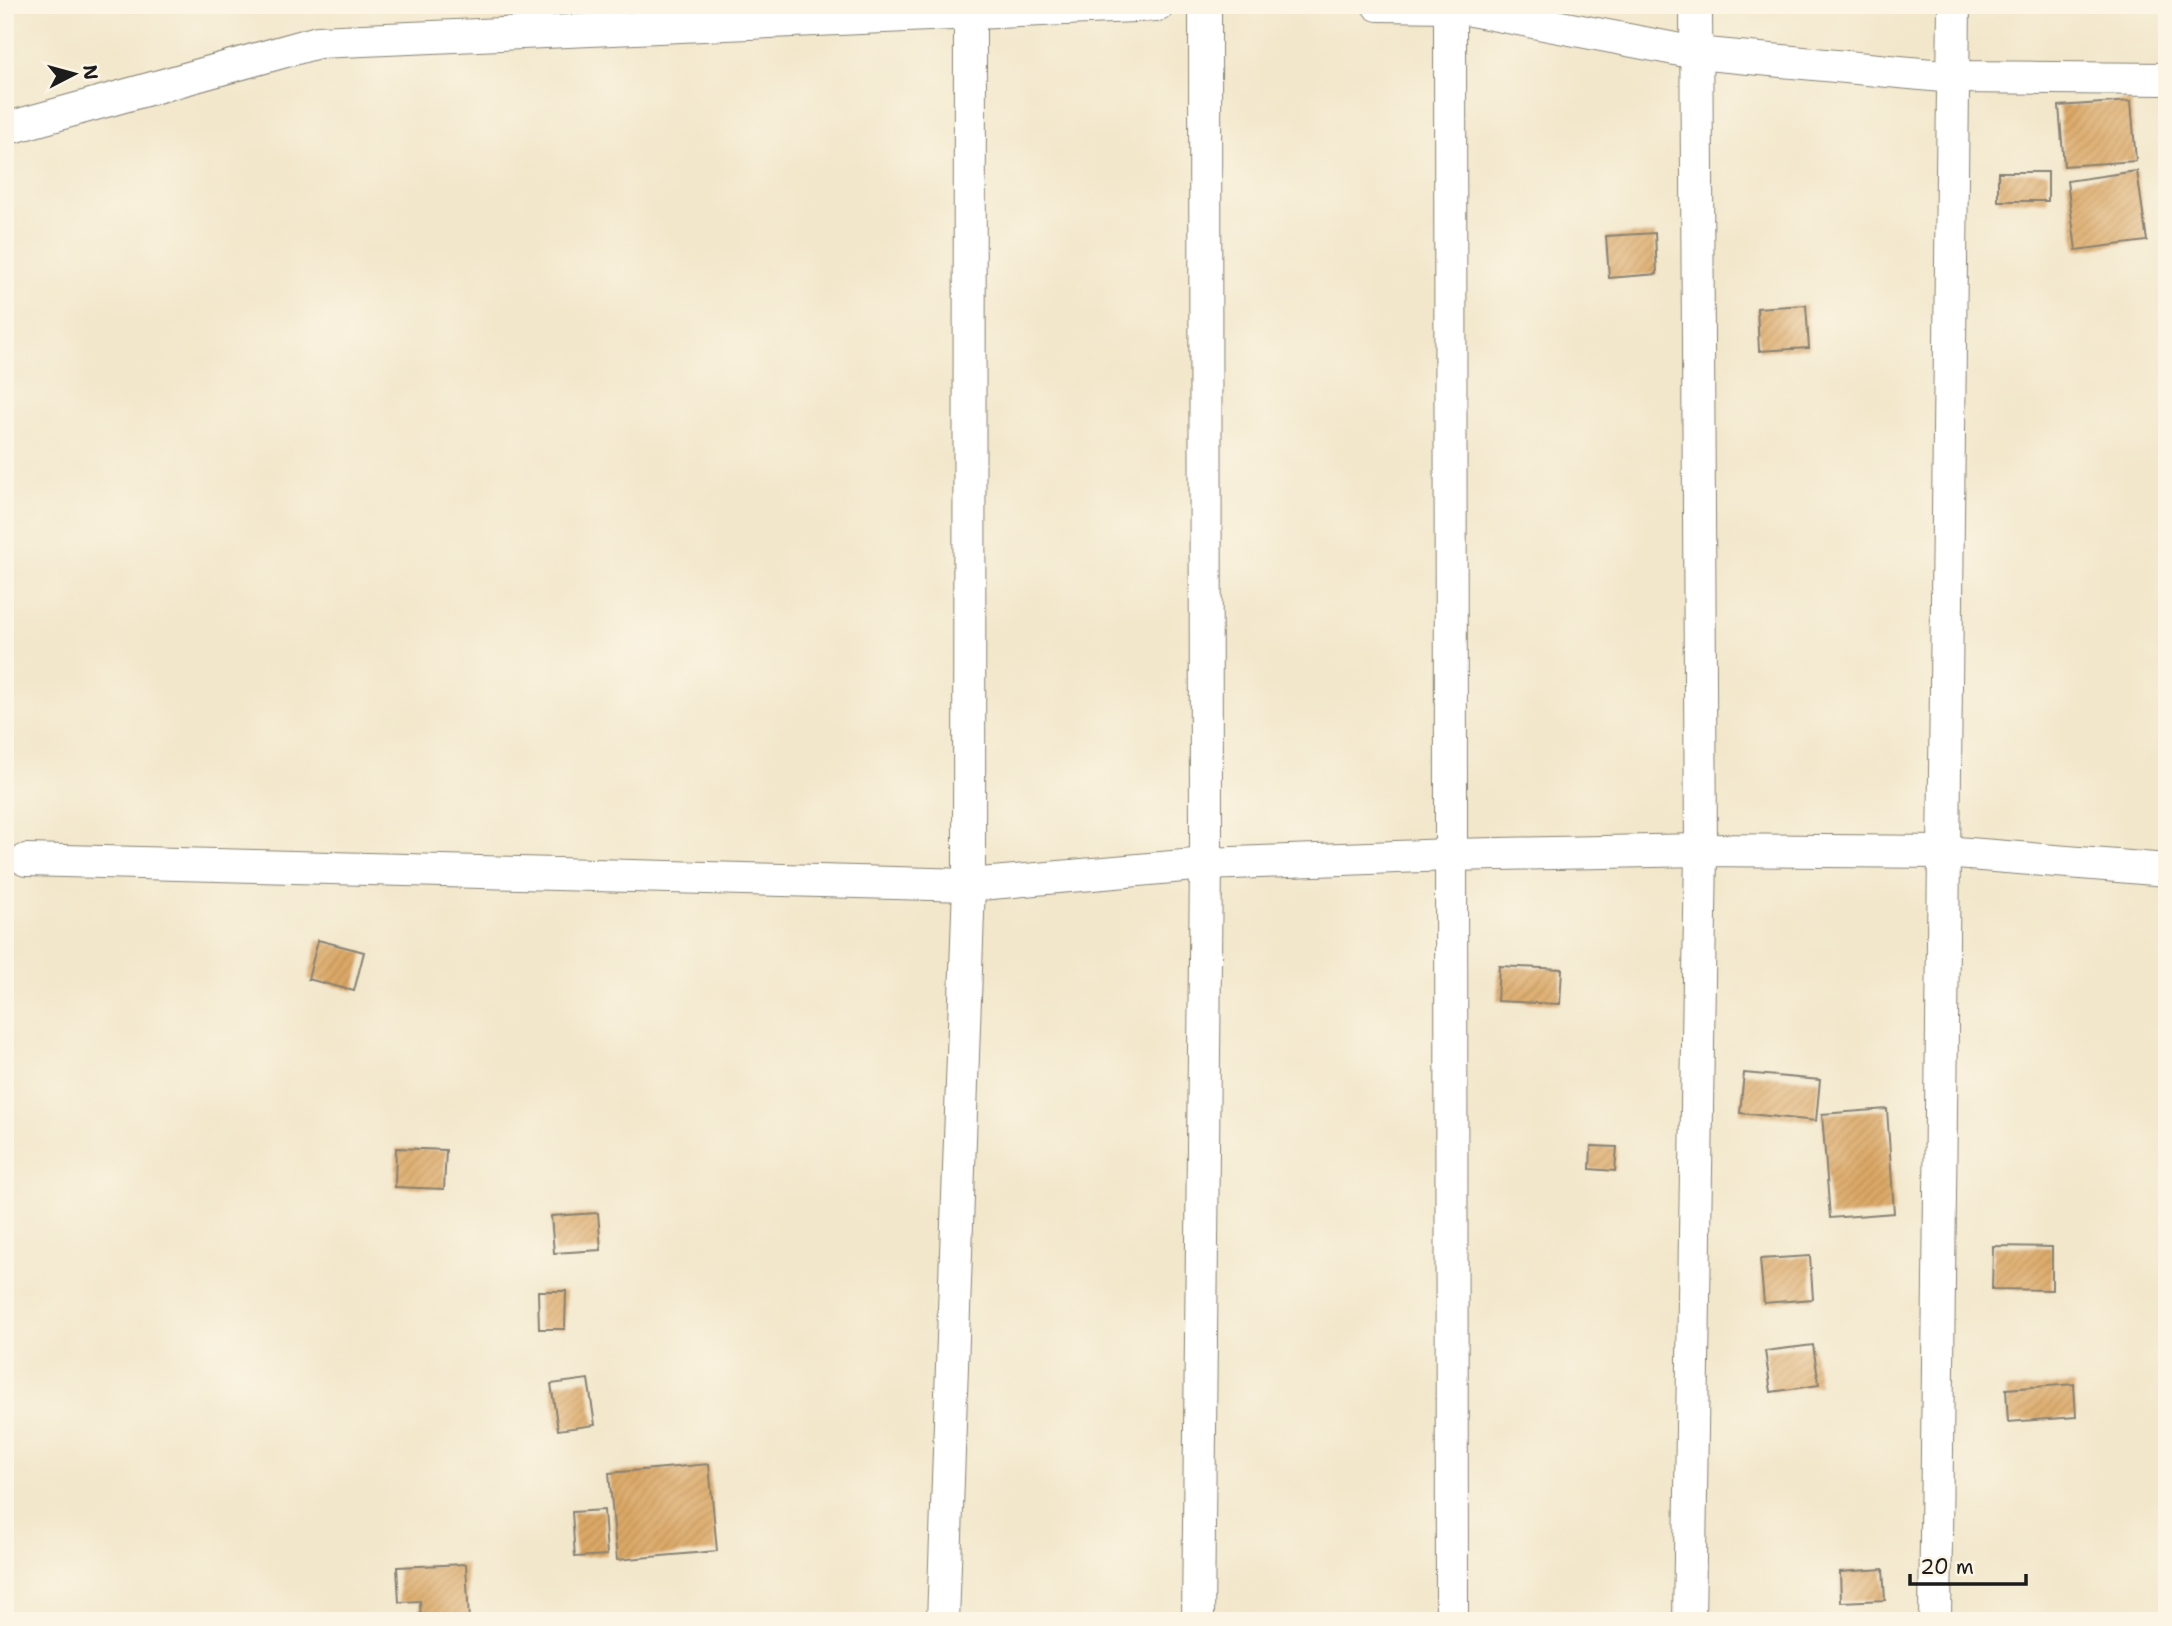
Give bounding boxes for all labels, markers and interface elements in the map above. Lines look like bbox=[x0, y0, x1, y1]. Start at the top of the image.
north arrow bbox=[38, 38, 108, 108]
text: N bbox=[77, 63, 104, 81]
scale bar bbox=[1910, 1542, 2025, 1586]
text: 20 m bbox=[1920, 1553, 1974, 1581]

